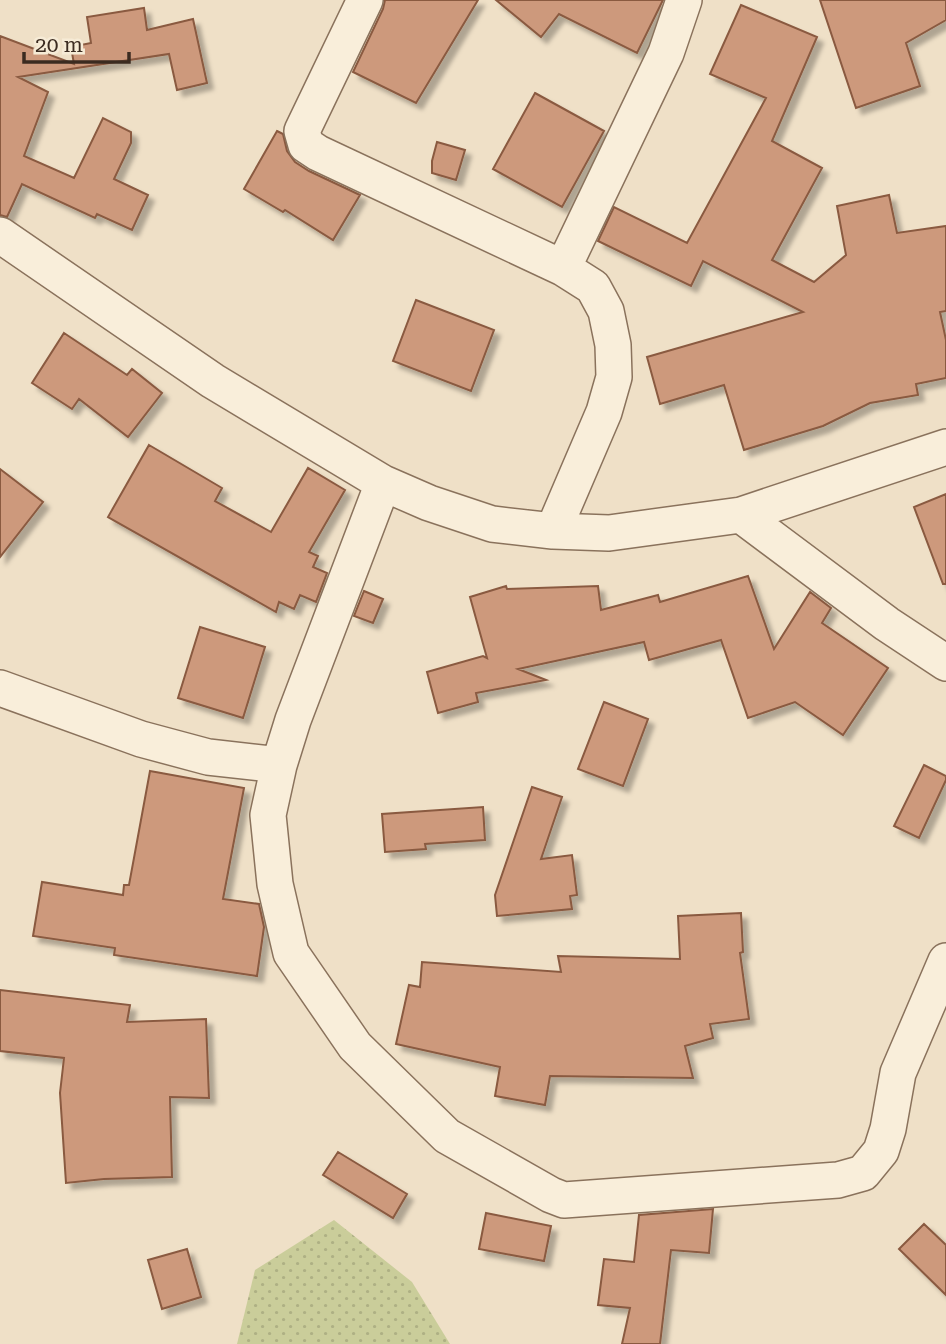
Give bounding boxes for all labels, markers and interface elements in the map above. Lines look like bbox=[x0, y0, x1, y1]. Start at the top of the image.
scale bar bbox=[24, 21, 130, 65]
text: 20 m bbox=[35, 33, 83, 57]

